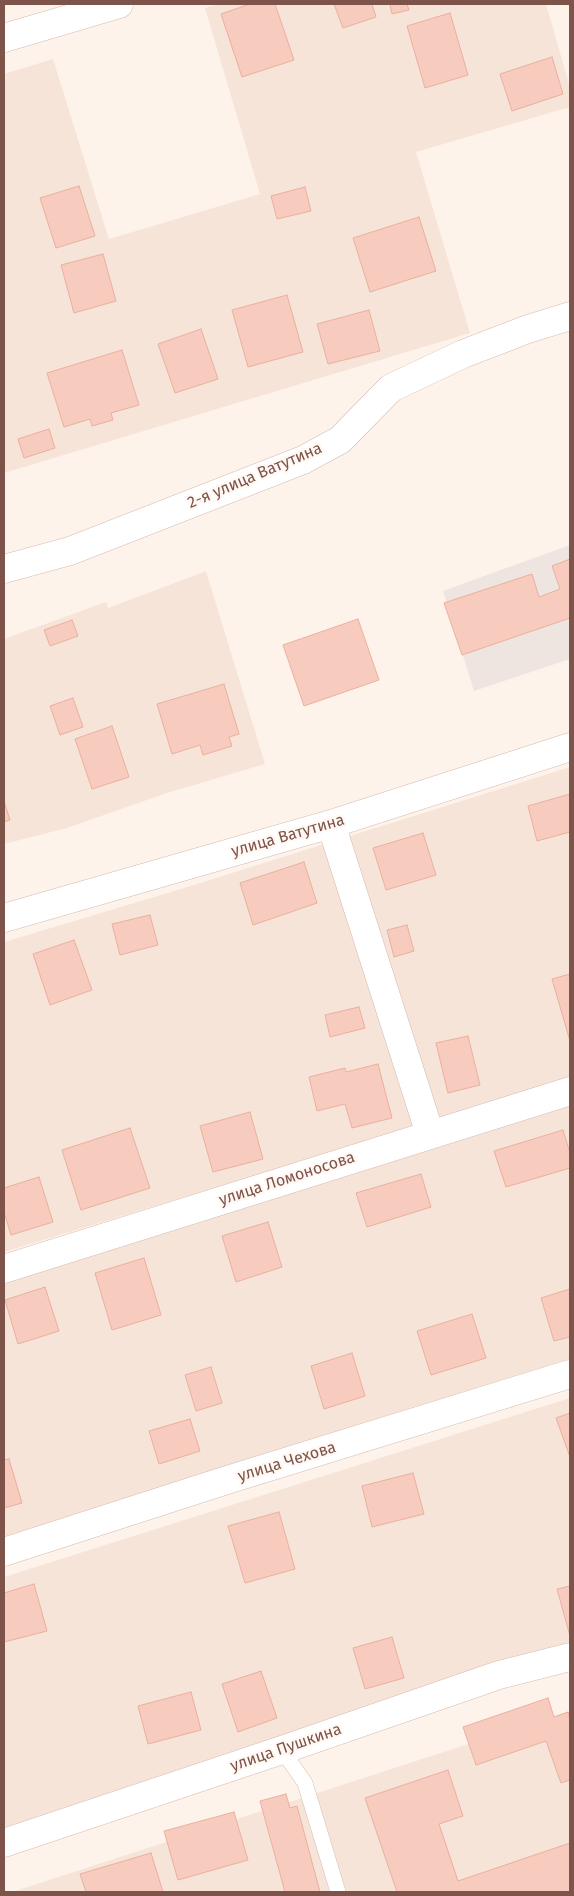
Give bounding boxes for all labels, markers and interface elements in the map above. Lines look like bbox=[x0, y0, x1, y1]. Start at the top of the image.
street label: 2-я улица Ватутина bbox=[185, 439, 325, 513]
street label: улица Ватутина bbox=[229, 811, 347, 861]
street label: улица Ломоносова bbox=[217, 1148, 357, 1210]
street label: улица Чехова bbox=[236, 1438, 338, 1486]
street label: улица Пушкина bbox=[228, 1720, 344, 1776]

